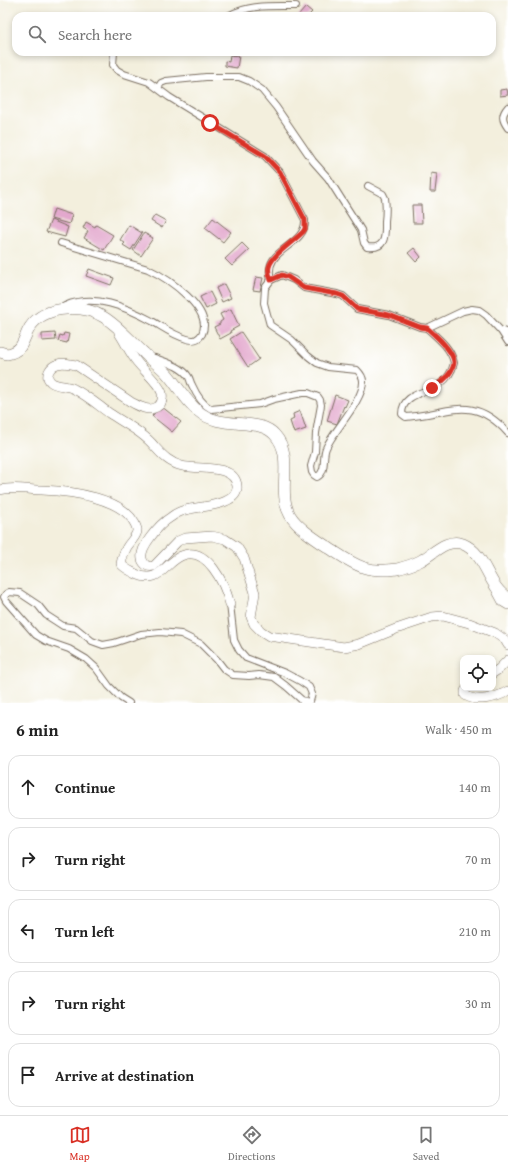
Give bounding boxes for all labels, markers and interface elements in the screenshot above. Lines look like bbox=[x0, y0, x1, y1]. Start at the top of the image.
search box bbox=[12, 12, 496, 56]
icon: search bbox=[26, 23, 48, 45]
text: Search here bbox=[58, 24, 132, 45]
route start bbox=[201, 114, 219, 132]
route end bbox=[423, 379, 441, 397]
map controls bbox=[460, 655, 496, 691]
button: locate bbox=[460, 655, 496, 691]
text: 6 min bbox=[16, 717, 58, 742]
text: Walk · 450 m bbox=[425, 720, 492, 739]
icon: ahead bbox=[17, 776, 39, 798]
text: Continue bbox=[55, 777, 116, 798]
text: 140 m bbox=[459, 778, 491, 797]
icon: right bbox=[17, 848, 39, 870]
text: Turn right bbox=[55, 849, 126, 870]
text: 70 m bbox=[465, 850, 491, 869]
icon: left bbox=[17, 920, 39, 942]
text: Turn left bbox=[55, 921, 114, 942]
text: 210 m bbox=[459, 922, 491, 941]
icon: right bbox=[17, 992, 39, 1014]
text: Turn right bbox=[55, 993, 126, 1014]
text: 30 m bbox=[465, 994, 491, 1013]
icon: arrive bbox=[17, 1064, 39, 1086]
text: Arrive at destination bbox=[55, 1065, 194, 1086]
tab: Map bbox=[69, 1124, 91, 1164]
tab: Directions bbox=[228, 1124, 275, 1164]
tab: Saved bbox=[413, 1124, 439, 1164]

